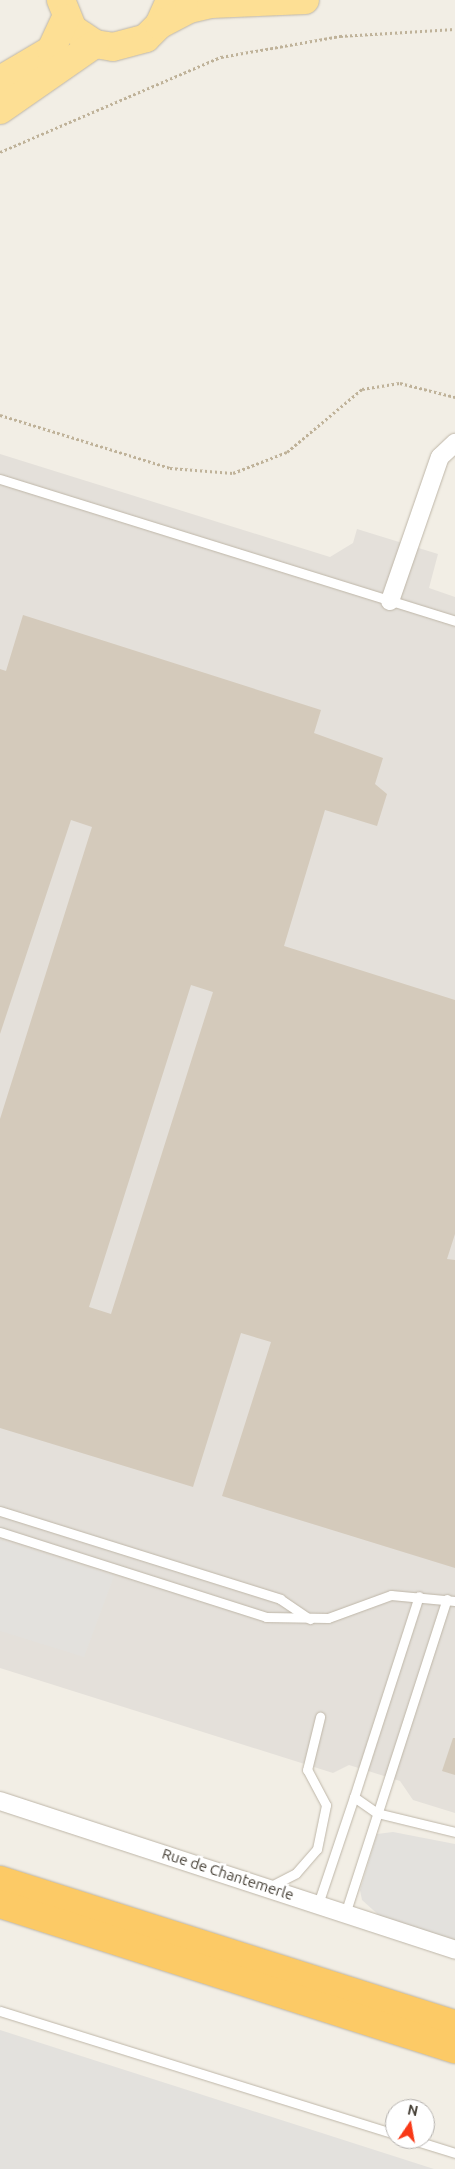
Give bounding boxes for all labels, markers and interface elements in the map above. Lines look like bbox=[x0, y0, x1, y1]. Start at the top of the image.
street label: Rue de Chantemerle bbox=[160, 1844, 296, 1904]
north arrow bbox=[385, 2099, 435, 2149]
text: N bbox=[406, 2101, 420, 2119]

